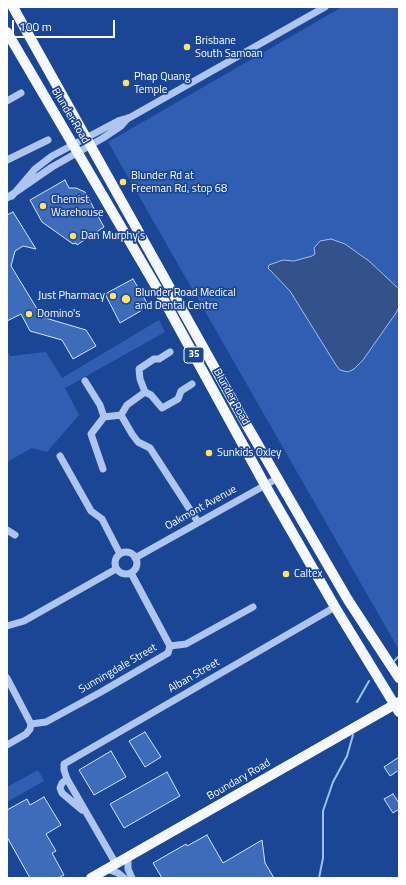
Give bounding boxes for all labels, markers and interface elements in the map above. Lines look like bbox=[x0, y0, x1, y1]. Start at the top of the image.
scale bar bbox=[14, 12, 117, 38]
text: 100 m bbox=[19, 17, 52, 36]
place label: Brisbane South Samoan bbox=[195, 34, 263, 60]
marker: Brisbane South Samoan bbox=[182, 42, 192, 52]
place label: Phap Quang Temple bbox=[134, 70, 190, 96]
marker: Phap Quang Temple bbox=[121, 78, 131, 88]
street label: Blunder Road bbox=[48, 86, 92, 146]
place label: Blunder Rd at Freeman Rd, stop 68 bbox=[131, 169, 227, 195]
marker: Blunder Rd at Freeman Rd, stop 68 bbox=[118, 177, 128, 187]
place label: Chemist Warehouse bbox=[51, 193, 104, 219]
marker: Chemist Warehouse bbox=[38, 201, 48, 211]
place label: Dan Murphy's bbox=[81, 229, 145, 243]
marker: Dan Murphy's bbox=[68, 231, 78, 241]
place label: Blunder Road Medical and Dental Centre bbox=[135, 286, 236, 312]
place label: Just Pharmacy bbox=[38, 289, 105, 303]
marker: Just Pharmacy bbox=[108, 291, 118, 301]
marker: Blunder Road Medical and Dental Centre bbox=[120, 293, 132, 305]
place label: Domino's bbox=[37, 307, 80, 321]
marker: Domino's bbox=[24, 309, 34, 319]
road number: 35 bbox=[184, 347, 204, 363]
street label: Blunder Road bbox=[210, 366, 252, 428]
place label: Sunkids Oxley bbox=[217, 446, 281, 460]
marker: Sunkids Oxley bbox=[204, 448, 214, 458]
street label: Oakmont Avenue bbox=[163, 483, 239, 533]
place label: Caltex bbox=[294, 567, 322, 581]
marker: Caltex bbox=[281, 569, 291, 579]
street label: Sunningdale Street bbox=[77, 641, 159, 697]
street label: Alban Street bbox=[166, 656, 222, 696]
street label: Boundary Road bbox=[205, 757, 273, 803]

